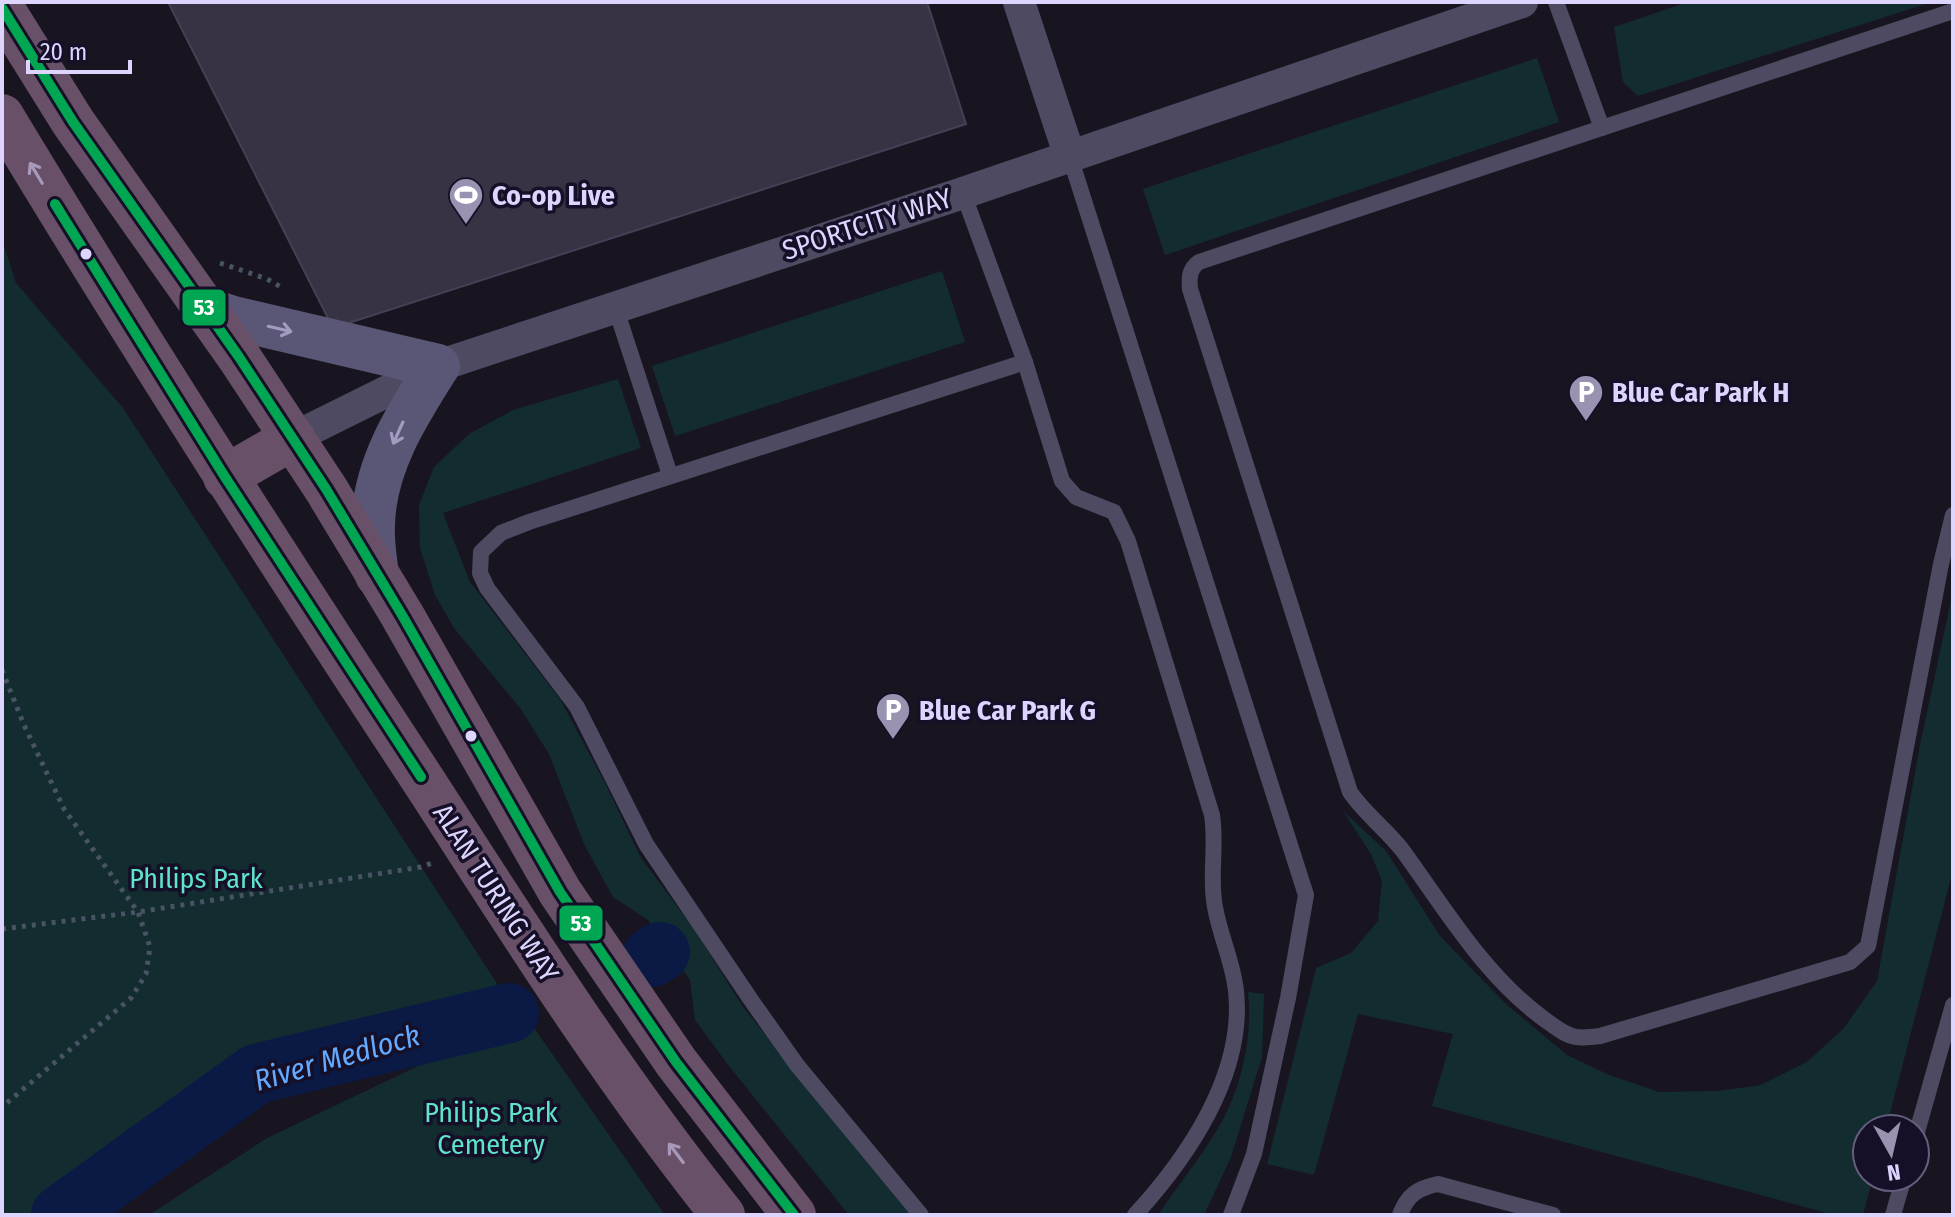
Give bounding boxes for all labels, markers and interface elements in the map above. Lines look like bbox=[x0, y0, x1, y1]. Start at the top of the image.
scale bar bbox=[28, 24, 130, 74]
text: 20 m bbox=[40, 38, 87, 66]
one-way arrow bbox=[28, 162, 44, 185]
sports icon: Co-op Live bbox=[447, 176, 485, 226]
place label: Co-op Live bbox=[492, 179, 615, 212]
street label: SPORTCITY WAY bbox=[778, 181, 956, 267]
unlabelled marker bbox=[78, 246, 94, 262]
line badge: 53 bbox=[181, 288, 227, 327]
text: 53 bbox=[193, 294, 215, 321]
one-way arrow bbox=[267, 322, 293, 337]
parking icon: Blue Car Park H bbox=[1567, 373, 1605, 423]
place label: Blue Car Park H bbox=[1612, 376, 1789, 409]
one-way arrow bbox=[390, 420, 405, 445]
parking icon: Blue Car Park G bbox=[874, 691, 912, 741]
place label: Blue Car Park G bbox=[919, 694, 1096, 727]
unlabelled marker bbox=[463, 728, 479, 744]
street label: ALAN TURING WAY bbox=[426, 798, 566, 988]
park label: Philips Park bbox=[129, 862, 264, 895]
line badge: 53 bbox=[558, 904, 604, 942]
text: 53 bbox=[570, 910, 592, 937]
water label: River Medlock bbox=[250, 1017, 424, 1099]
park label: Philips Park Cemetery bbox=[424, 1096, 559, 1161]
north arrow bbox=[1851, 1113, 1931, 1193]
one-way arrow bbox=[667, 1143, 684, 1164]
text: N bbox=[1885, 1158, 1902, 1187]

